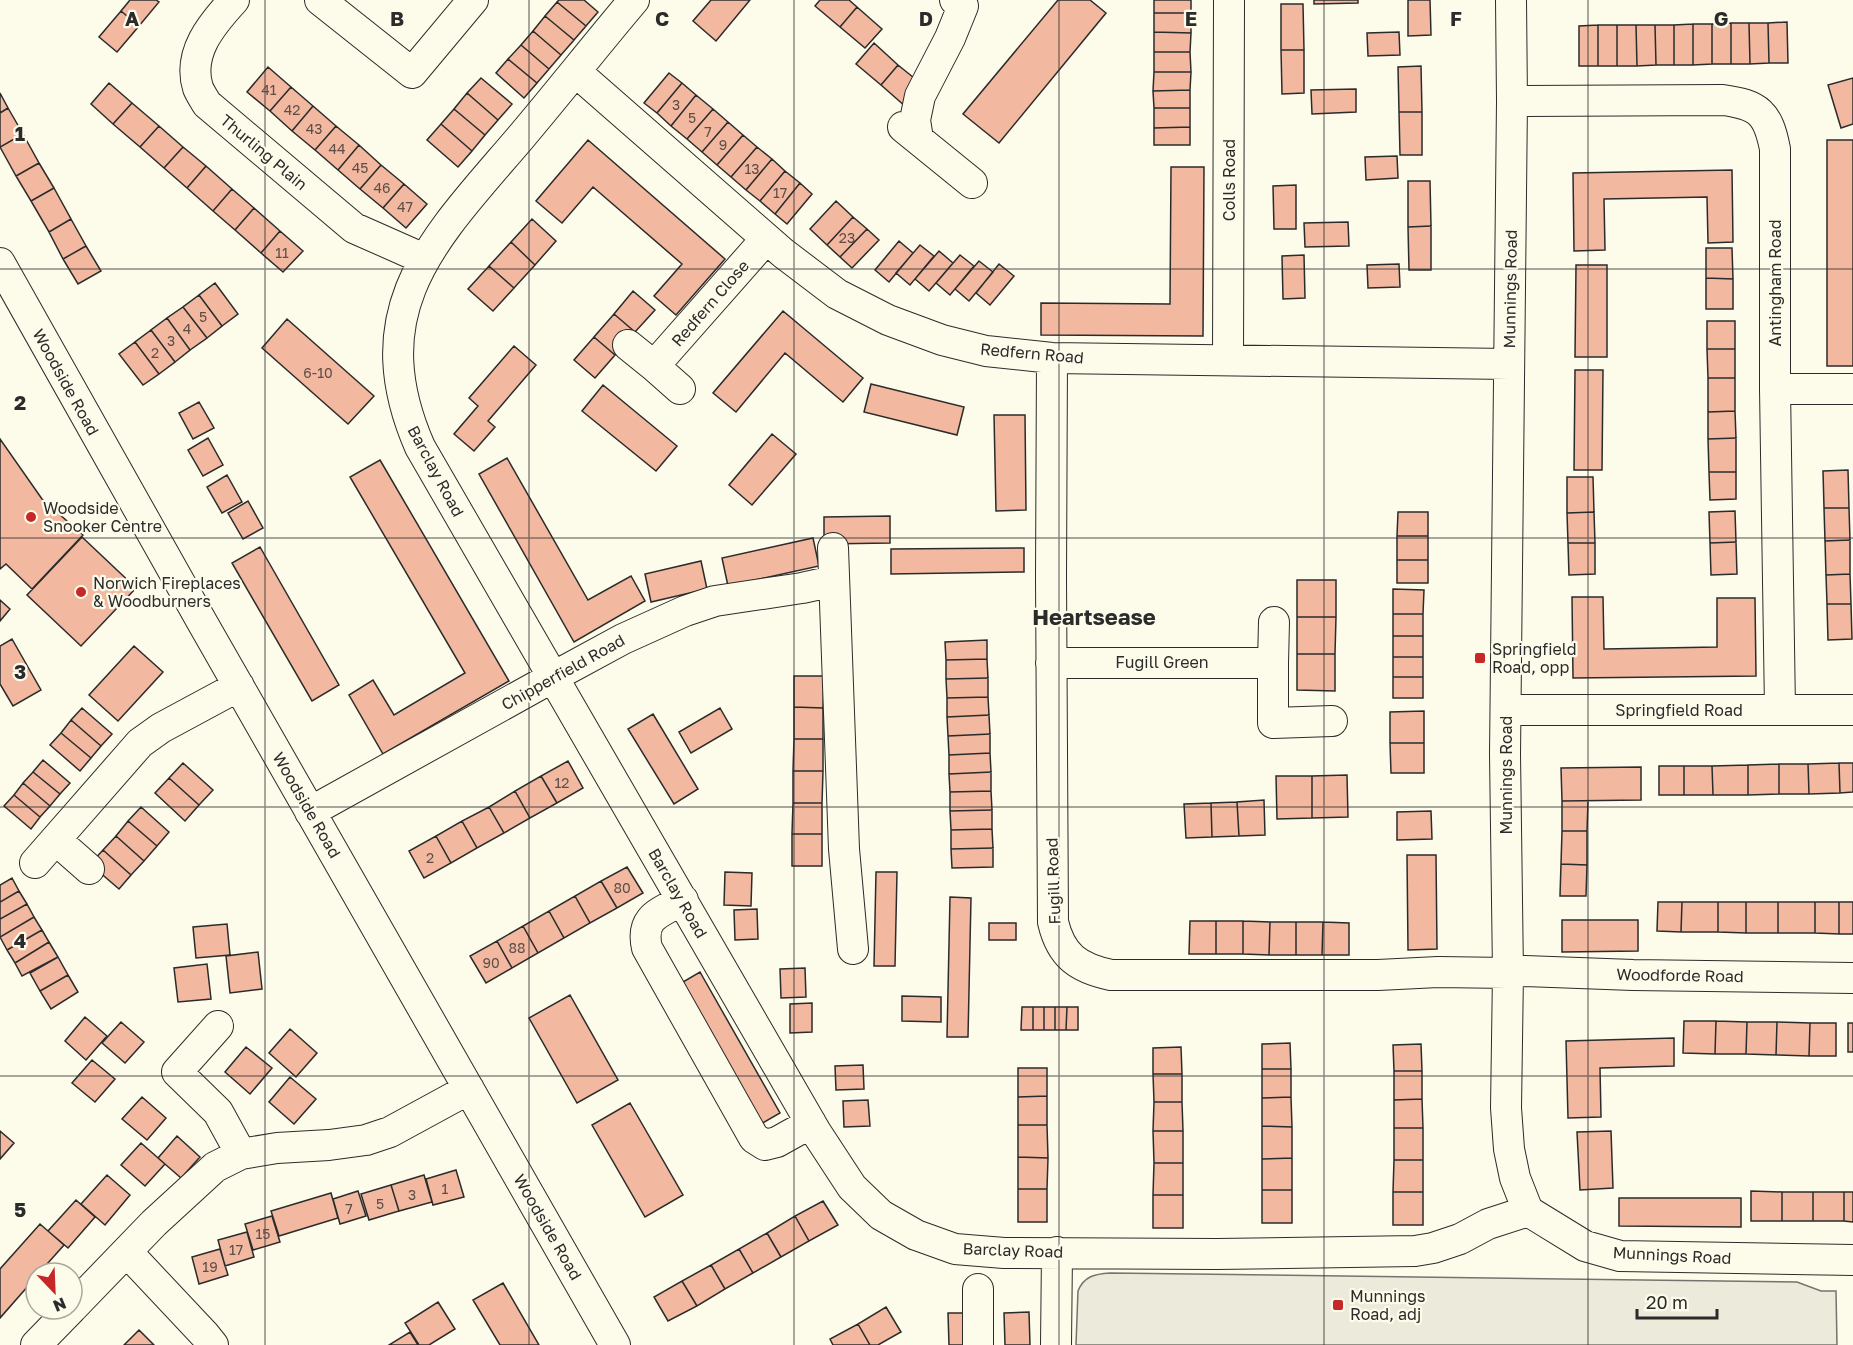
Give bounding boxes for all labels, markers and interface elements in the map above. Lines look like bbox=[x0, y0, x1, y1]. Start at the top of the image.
text: A bbox=[125, 6, 139, 30]
text: B bbox=[390, 6, 404, 30]
text: C bbox=[655, 6, 669, 30]
text: D bbox=[919, 6, 933, 30]
text: E bbox=[1185, 6, 1197, 30]
text: F bbox=[1450, 6, 1462, 30]
text: G bbox=[1714, 6, 1728, 30]
house number: 41 bbox=[261, 81, 277, 98]
house number: 3 bbox=[672, 96, 680, 113]
house number: 42 bbox=[284, 101, 300, 118]
house number: 5 bbox=[688, 109, 696, 126]
street label: Thurling Plain bbox=[216, 110, 312, 194]
house number: 43 bbox=[306, 120, 322, 137]
text: 1 bbox=[15, 121, 25, 145]
house number: 7 bbox=[704, 123, 712, 140]
house number: 9 bbox=[719, 136, 727, 153]
street label: Colls Road bbox=[1219, 139, 1239, 221]
house number: 44 bbox=[328, 140, 346, 157]
house number: 45 bbox=[352, 159, 368, 176]
house number: 13 bbox=[745, 160, 759, 177]
house number: 46 bbox=[373, 179, 391, 196]
house number: 17 bbox=[773, 184, 787, 201]
house number: 47 bbox=[397, 198, 413, 215]
street label: Antingham Road bbox=[1765, 219, 1785, 347]
house number: 23 bbox=[839, 229, 855, 246]
street label: Munnings Road bbox=[1499, 229, 1521, 349]
house number: 11 bbox=[275, 244, 289, 261]
street label: Redfern Close bbox=[667, 256, 753, 350]
house number: 5 bbox=[199, 308, 207, 325]
house number: 4 bbox=[183, 320, 191, 337]
street label: Woodside Road bbox=[28, 325, 104, 439]
house number: 3 bbox=[167, 332, 175, 349]
street label: Redfern Road bbox=[979, 339, 1085, 367]
house number: 2 bbox=[151, 344, 159, 361]
house number: 6-10 bbox=[303, 364, 333, 381]
text: 2 bbox=[14, 390, 26, 414]
street label: Barclay Road bbox=[404, 422, 468, 520]
place label: Woodside Snooker Centre bbox=[43, 498, 162, 536]
marker: Woodside Snooker Centre bbox=[24, 510, 38, 524]
place label: Norwich Fireplaces & Woodburners bbox=[93, 573, 241, 611]
marker: Norwich Fireplaces & Woodburners bbox=[74, 585, 88, 599]
district label: Heartsease bbox=[1032, 603, 1156, 630]
street label: Chipperfield Road bbox=[498, 630, 628, 714]
place label: Springfield Road, opp bbox=[1492, 639, 1577, 677]
marker: Springfield Road, opp bbox=[1473, 651, 1487, 665]
street label: Fugill Green bbox=[1115, 652, 1209, 672]
text: 3 bbox=[14, 659, 26, 683]
street label: Springfield Road bbox=[1615, 700, 1743, 720]
street label: Munnings Road bbox=[1496, 716, 1516, 834]
street label: Woodside Road bbox=[269, 749, 345, 861]
house number: 12 bbox=[555, 774, 569, 791]
street label: Fugill Road bbox=[1041, 837, 1065, 925]
street label: Barclay Road bbox=[644, 844, 712, 942]
house number: 2 bbox=[426, 849, 434, 866]
house number: 80 bbox=[613, 879, 631, 896]
text: 4 bbox=[14, 928, 26, 952]
house number: 88 bbox=[508, 939, 526, 956]
house number: 90 bbox=[482, 954, 500, 971]
street label: Woodforde Road bbox=[1616, 964, 1744, 986]
street label: Woodside Road bbox=[510, 1171, 586, 1283]
house number: 1 bbox=[442, 1180, 449, 1197]
house number: 3 bbox=[408, 1186, 416, 1203]
house number: 5 bbox=[376, 1195, 384, 1212]
text: 5 bbox=[14, 1197, 26, 1221]
house number: 7 bbox=[345, 1200, 353, 1217]
house number: 15 bbox=[256, 1225, 270, 1242]
street label: Barclay Road bbox=[962, 1238, 1064, 1262]
house number: 17 bbox=[229, 1241, 243, 1258]
street label: Munnings Road bbox=[1612, 1242, 1732, 1268]
house number: 19 bbox=[202, 1258, 218, 1275]
north arrow bbox=[24, 1261, 84, 1321]
scale bar bbox=[1637, 1282, 1716, 1320]
place label: Munnings Road, adj bbox=[1350, 1286, 1426, 1324]
text: 20 m bbox=[1646, 1291, 1688, 1313]
text: N bbox=[50, 1293, 69, 1316]
marker: Munnings Road, adj bbox=[1331, 1298, 1345, 1312]

